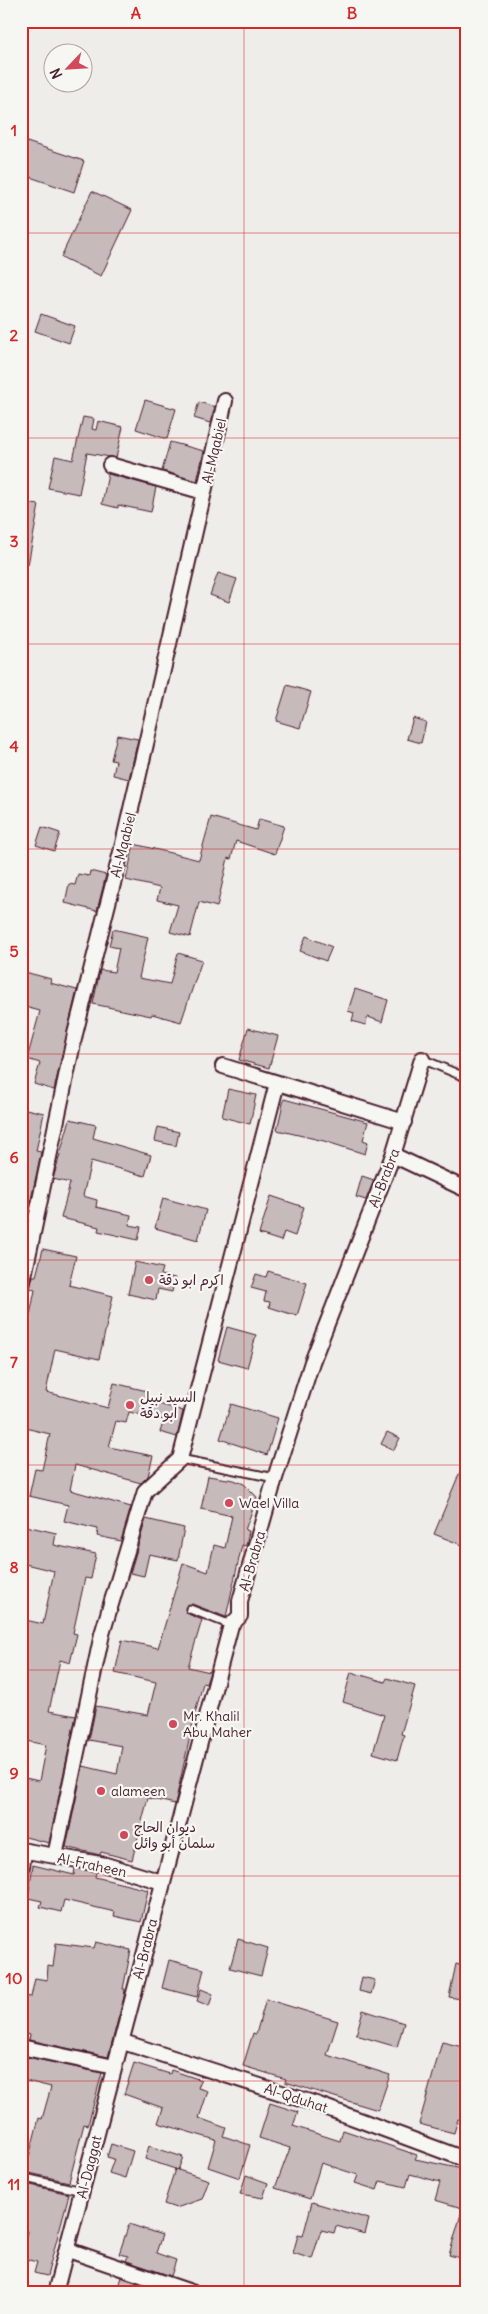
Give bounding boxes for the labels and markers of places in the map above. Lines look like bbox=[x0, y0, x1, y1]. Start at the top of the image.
place label: اكرم ابو دقة bbox=[159, 1271, 224, 1291]
marker: اكرم ابو دقة bbox=[143, 1274, 155, 1286]
place label: السيد نبيل ابو دقة bbox=[140, 1388, 196, 1422]
marker: السيد نبيل ابو دقة bbox=[124, 1399, 136, 1411]
place label: Wael Villa bbox=[239, 1494, 299, 1512]
marker: Wael Villa bbox=[223, 1497, 235, 1509]
place label: Mr. Khalil Abu Maher bbox=[183, 1707, 252, 1741]
marker: Mr. Khalil Abu Maher bbox=[167, 1718, 179, 1730]
place label: alameen bbox=[111, 1782, 166, 1800]
marker: alameen bbox=[95, 1785, 107, 1797]
place label: ديوان الحاج سلمان أبو وائل bbox=[134, 1818, 215, 1852]
marker: ديوان الحاج سلمان أبو وائل bbox=[118, 1829, 130, 1841]

